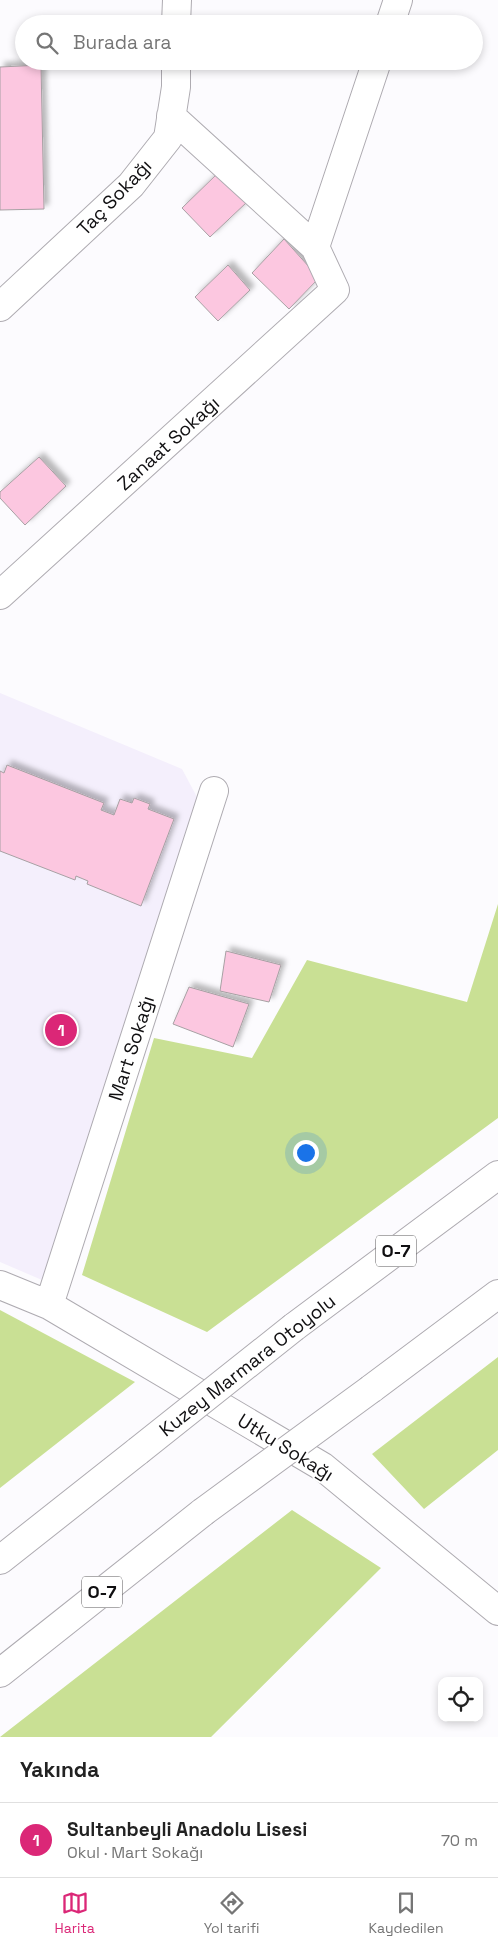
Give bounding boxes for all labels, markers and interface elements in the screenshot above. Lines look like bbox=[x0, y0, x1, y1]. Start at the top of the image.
search box bbox=[15, 15, 483, 70]
icon: search bbox=[33, 29, 61, 57]
text: Burada ara bbox=[73, 30, 171, 55]
street label: Taç Sokağı bbox=[72, 154, 157, 241]
street label: Zanaat Sokağı bbox=[112, 391, 225, 496]
street label: Mart Sokağı bbox=[103, 992, 160, 1104]
pin: 1 bbox=[45, 1011, 77, 1049]
your location bbox=[293, 1140, 319, 1166]
road number: O-7 bbox=[376, 1236, 416, 1266]
street label: Kuzey Marmara Otoyolu bbox=[154, 1289, 341, 1442]
street label: Utku Sokağı bbox=[233, 1408, 339, 1487]
road number: O-7 bbox=[82, 1576, 122, 1608]
map controls bbox=[438, 1677, 483, 1722]
button: locate bbox=[438, 1677, 483, 1722]
text: Yakında bbox=[20, 1756, 99, 1783]
text: Sultanbeyli Anadolu Lisesi bbox=[67, 1817, 307, 1842]
text: 1 bbox=[32, 1830, 40, 1851]
text: 70 m bbox=[441, 1830, 478, 1851]
text: Okul · Mart Sokağı bbox=[67, 1842, 203, 1863]
tab: Harita bbox=[54, 1889, 95, 1937]
tab: Yol tarifi bbox=[204, 1889, 260, 1937]
tab: Kaydedilen bbox=[368, 1889, 444, 1937]

